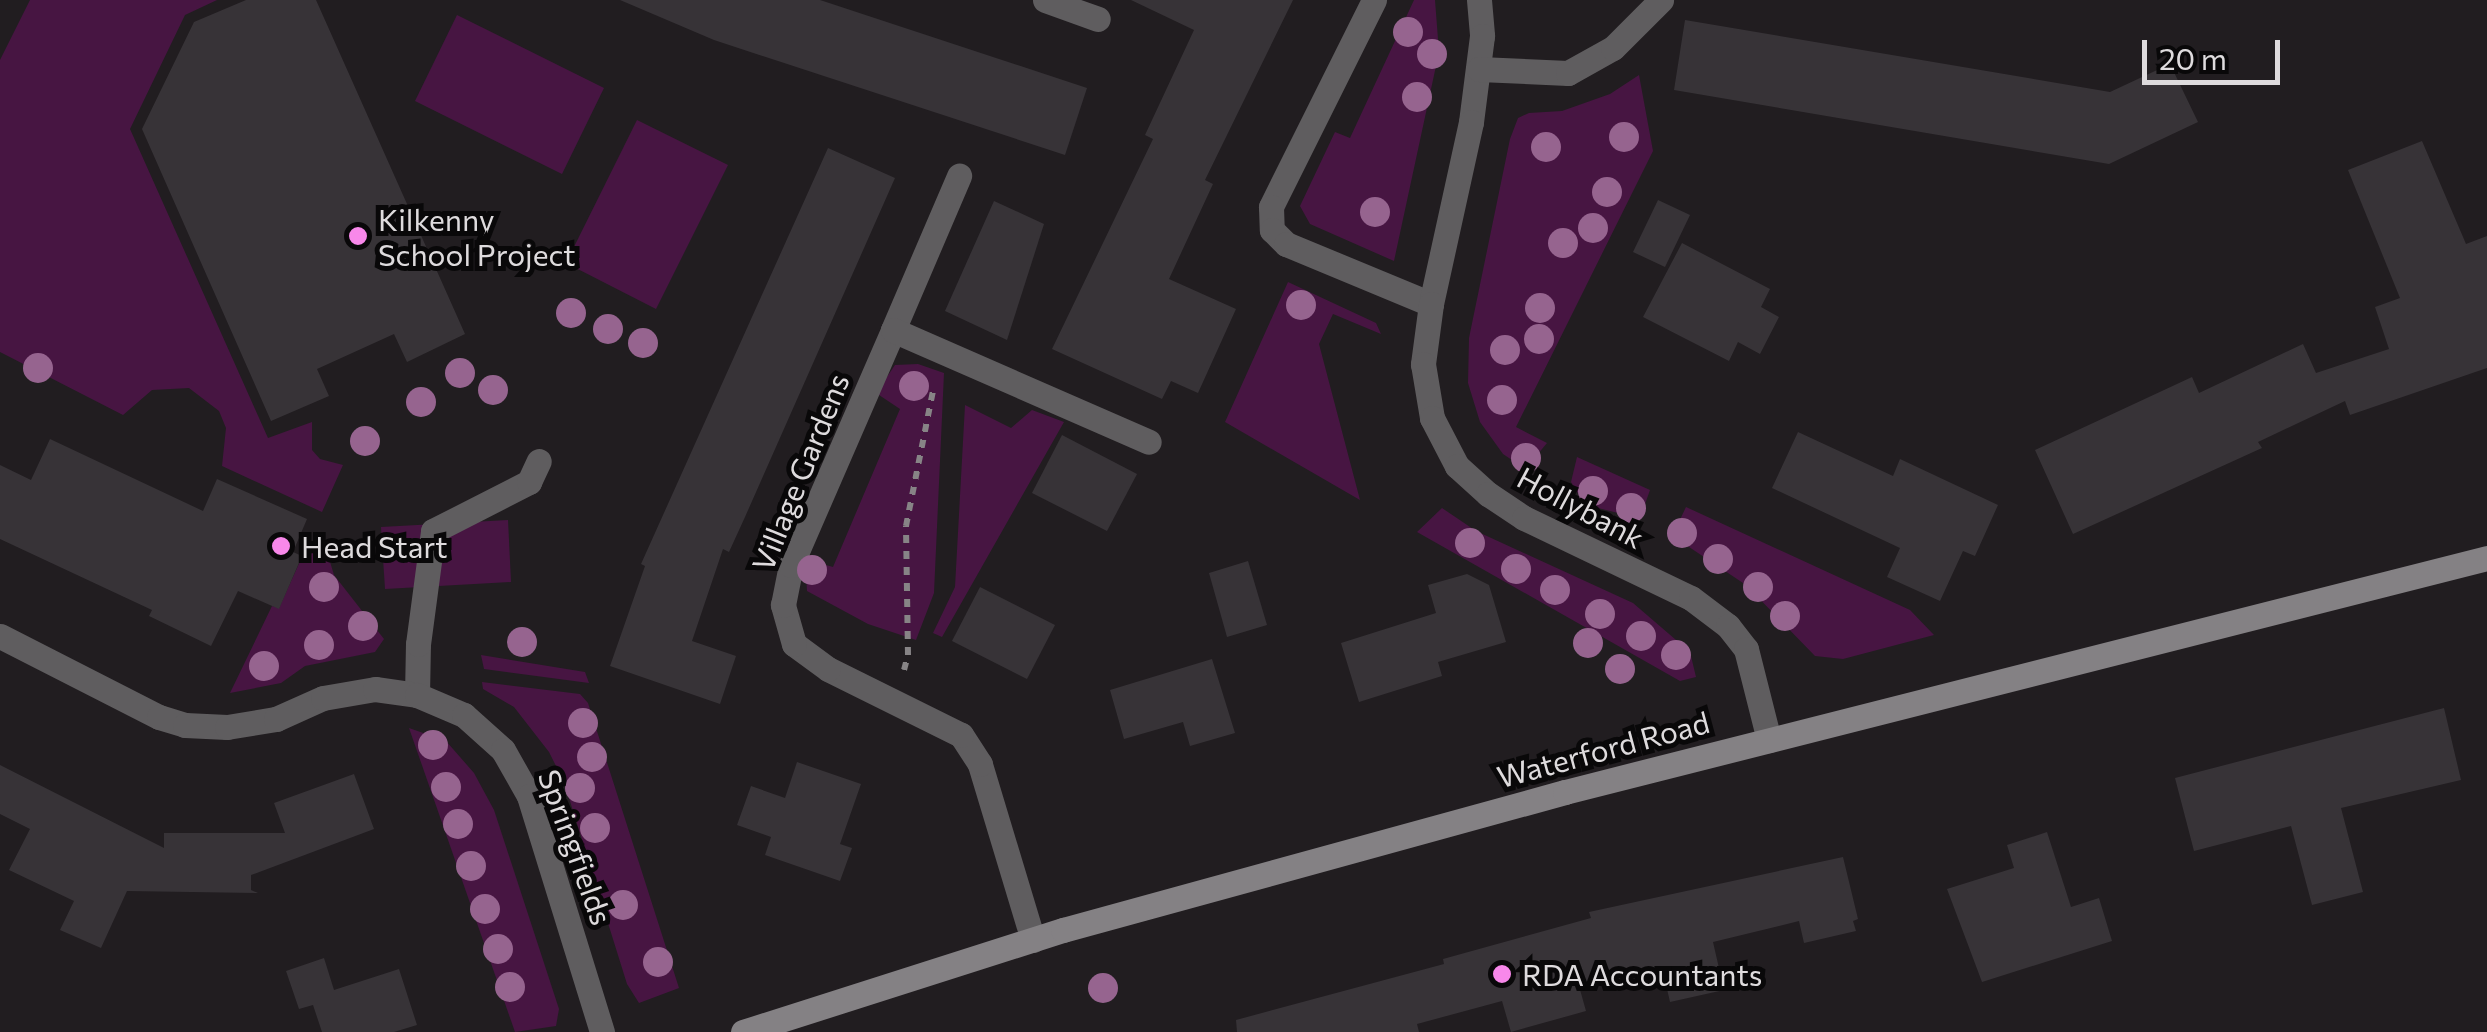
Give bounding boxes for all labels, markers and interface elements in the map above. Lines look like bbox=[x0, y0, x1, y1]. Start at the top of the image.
scale bar bbox=[2147, 20, 2284, 82]
text: 20 m bbox=[2159, 39, 2227, 76]
place label: Kilkenny School Project bbox=[378, 201, 576, 272]
marker: Kilkenny School Project bbox=[347, 225, 369, 247]
street label: Village Gardens bbox=[744, 368, 856, 576]
street label: Hollybank bbox=[1512, 459, 1650, 555]
place label: Head Start bbox=[301, 528, 448, 564]
marker: Head Start bbox=[270, 535, 292, 557]
street label: Waterford Road bbox=[1493, 703, 1713, 795]
street label: Springfields bbox=[531, 765, 621, 929]
place label: RDA Accountants bbox=[1522, 956, 1762, 992]
marker: RDA Accountants bbox=[1491, 963, 1513, 985]

